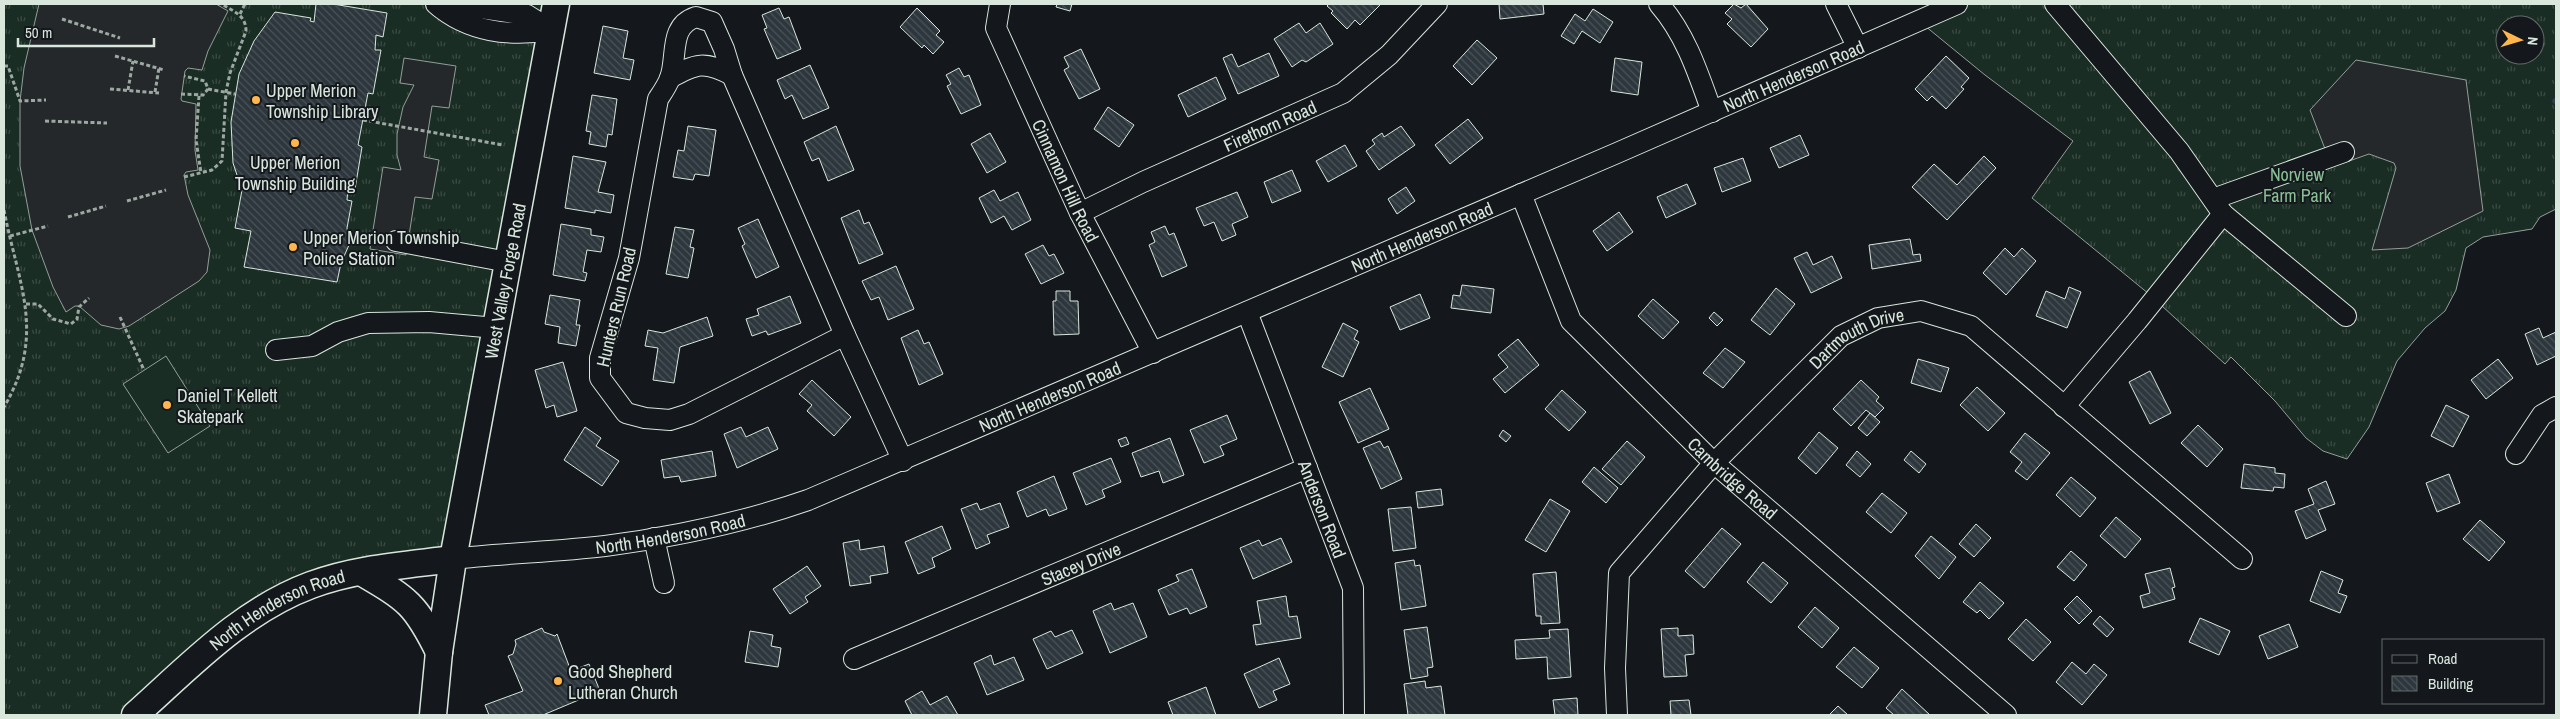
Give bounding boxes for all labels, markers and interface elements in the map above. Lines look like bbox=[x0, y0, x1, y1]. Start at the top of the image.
scale bar bbox=[18, 15, 154, 47]
north arrow bbox=[2495, 15, 2545, 65]
text: 50 m bbox=[25, 22, 52, 43]
street label: North Henderson Road bbox=[1719, 34, 1868, 118]
text: N bbox=[2524, 36, 2542, 46]
place label: Upper Merion Township Library bbox=[266, 78, 379, 124]
marker: Upper Merion Township Library bbox=[250, 94, 262, 106]
street label: Firethorn Road bbox=[1219, 94, 1320, 157]
street label: Cinnamon Hill Road bbox=[1026, 115, 1105, 246]
marker: Upper Merion Township Building bbox=[289, 137, 301, 149]
place label: Upper Merion Township Building bbox=[235, 150, 356, 196]
park label: Norview Farm Park bbox=[2263, 162, 2332, 208]
street label: North Henderson Road bbox=[1347, 195, 1497, 278]
street label: West Valley Forge Road bbox=[478, 201, 531, 361]
place label: Upper Merion Township Police Station bbox=[303, 225, 459, 271]
marker: Upper Merion Township Police Station bbox=[287, 241, 299, 253]
street label: Hunters Run Road bbox=[590, 245, 642, 369]
street label: Dartmouth Drive bbox=[1803, 301, 1906, 374]
street label: North Henderson Road bbox=[975, 355, 1124, 438]
place label: Daniel T Kellett Skatepark bbox=[177, 383, 277, 429]
marker: Daniel T Kellett Skatepark bbox=[161, 399, 173, 411]
street label: Cambridge Road bbox=[1682, 431, 1783, 525]
street label: Anderson Road bbox=[1292, 456, 1353, 561]
street label: North Henderson Road bbox=[594, 507, 748, 560]
street label: Stacey Drive bbox=[1037, 535, 1125, 591]
street label: North Henderson Road bbox=[204, 563, 347, 656]
legend bbox=[2382, 639, 2545, 704]
text: Road bbox=[2428, 648, 2457, 669]
place label: Good Shepherd Lutheran Church bbox=[568, 659, 678, 705]
text: Building bbox=[2428, 673, 2473, 694]
marker: Good Shepherd Lutheran Church bbox=[552, 675, 564, 687]

